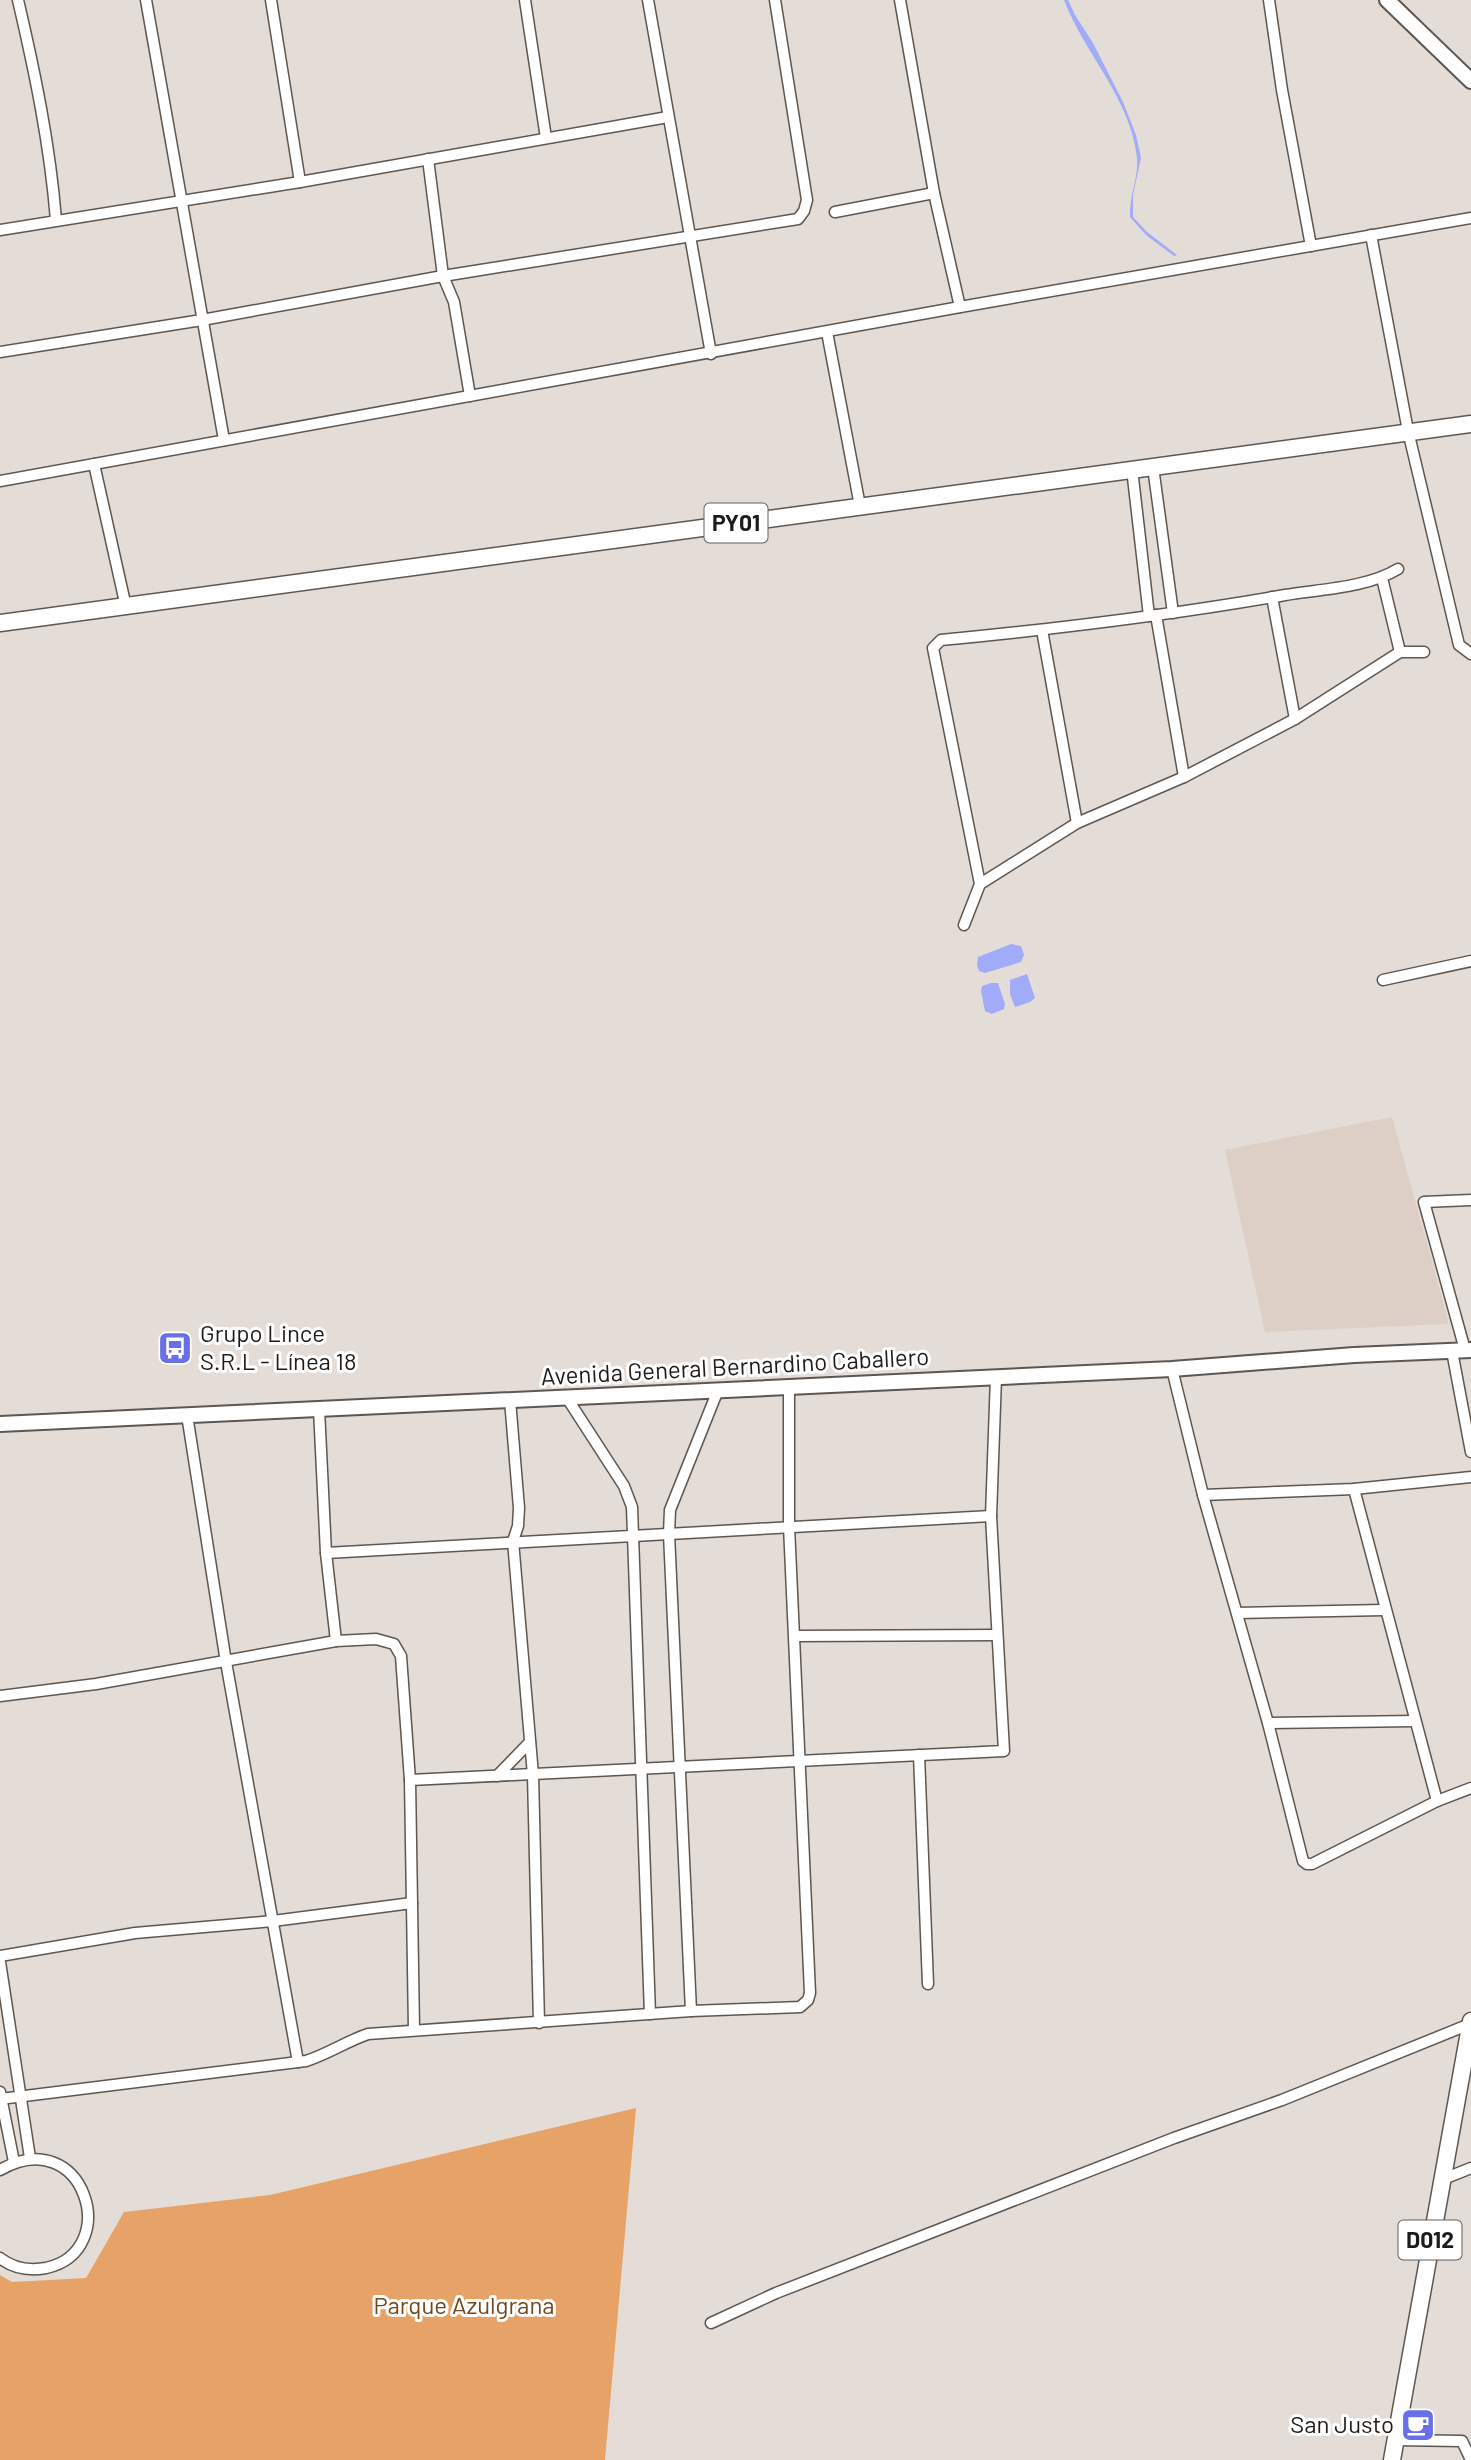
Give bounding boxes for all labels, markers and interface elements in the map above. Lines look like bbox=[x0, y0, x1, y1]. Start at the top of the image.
road number: PY01 bbox=[704, 503, 768, 542]
place label: Grupo Lince S.R.L - Línea 18 bbox=[200, 1318, 357, 1375]
bus stop icon: Grupo Lince S.R.L - Línea 18 bbox=[156, 1329, 194, 1367]
street label: Avenida General Bernardino Caballero bbox=[540, 1341, 930, 1390]
road number: D012 bbox=[1398, 2220, 1462, 2260]
park label: Parque Azulgrana bbox=[373, 2290, 555, 2319]
cafe icon: San Justo bbox=[1399, 2406, 1437, 2444]
place label: San Justo bbox=[1290, 2409, 1394, 2438]

